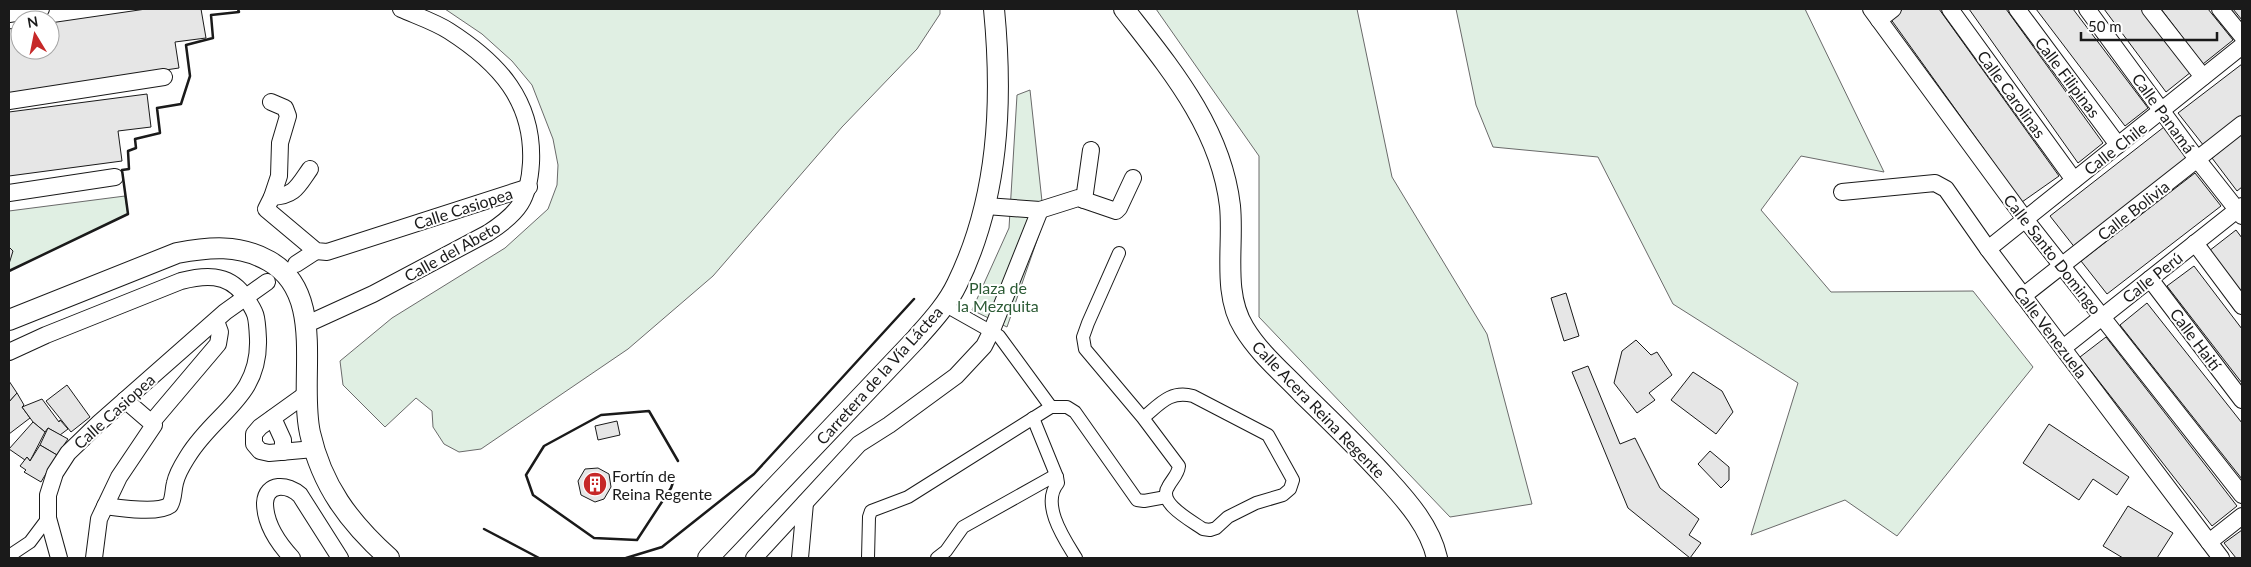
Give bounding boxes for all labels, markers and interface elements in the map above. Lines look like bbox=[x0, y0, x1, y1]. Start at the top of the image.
north arrow bbox=[10, 10, 60, 60]
scale bar bbox=[2081, 10, 2217, 42]
text: N bbox=[26, 12, 39, 31]
text: 50 m bbox=[2088, 17, 2122, 35]
street label: Calle Filipinas bbox=[2032, 33, 2104, 121]
street label: Calle Carolinas bbox=[1974, 47, 2050, 141]
street label: Calle Panamá bbox=[2129, 69, 2199, 157]
street label: Calle Chile bbox=[2080, 118, 2150, 178]
street label: Calle Bolivia bbox=[2093, 176, 2173, 244]
street label: Calle Casiopea bbox=[411, 183, 515, 233]
street label: Calle Santo Domingo bbox=[2000, 190, 2106, 318]
street label: Calle del Abeto bbox=[401, 217, 503, 285]
street label: Calle Perú bbox=[2118, 248, 2186, 306]
park label: Plaza de la Mezquita bbox=[957, 278, 1039, 315]
street label: Calle Venezuela bbox=[2010, 282, 2092, 382]
street label: Carretera de la Vía Láctea bbox=[812, 302, 946, 448]
street label: Calle Haití bbox=[2167, 304, 2226, 375]
street label: Calle Acera Reina Regente bbox=[1249, 337, 1389, 481]
street label: Calle Casiopea bbox=[70, 370, 158, 452]
place label: Fortín de Reina Regente bbox=[612, 466, 712, 503]
building icon: Fortín de Reina Regente bbox=[582, 471, 608, 497]

